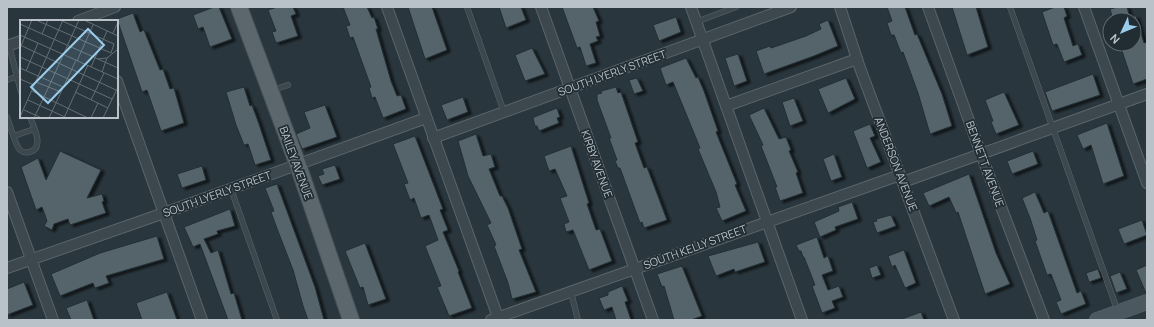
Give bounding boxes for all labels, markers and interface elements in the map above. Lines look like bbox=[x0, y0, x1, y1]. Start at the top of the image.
north arrow bbox=[1102, 12, 1142, 52]
inset map bbox=[20, 20, 118, 118]
text: N bbox=[1106, 31, 1123, 47]
street label: SOUTH LYERLY STREET bbox=[556, 46, 669, 99]
street label: ANDERSON AVENUE bbox=[872, 114, 921, 213]
street label: BENNETT AVENUE bbox=[963, 119, 1008, 209]
street label: BAILEY AVENUE bbox=[276, 124, 317, 201]
street label: KIRBY AVENUE bbox=[578, 128, 617, 200]
street label: SOUTH LYERLY STREET bbox=[161, 167, 274, 220]
street label: SOUTH KELLY STREET bbox=[641, 221, 749, 272]

